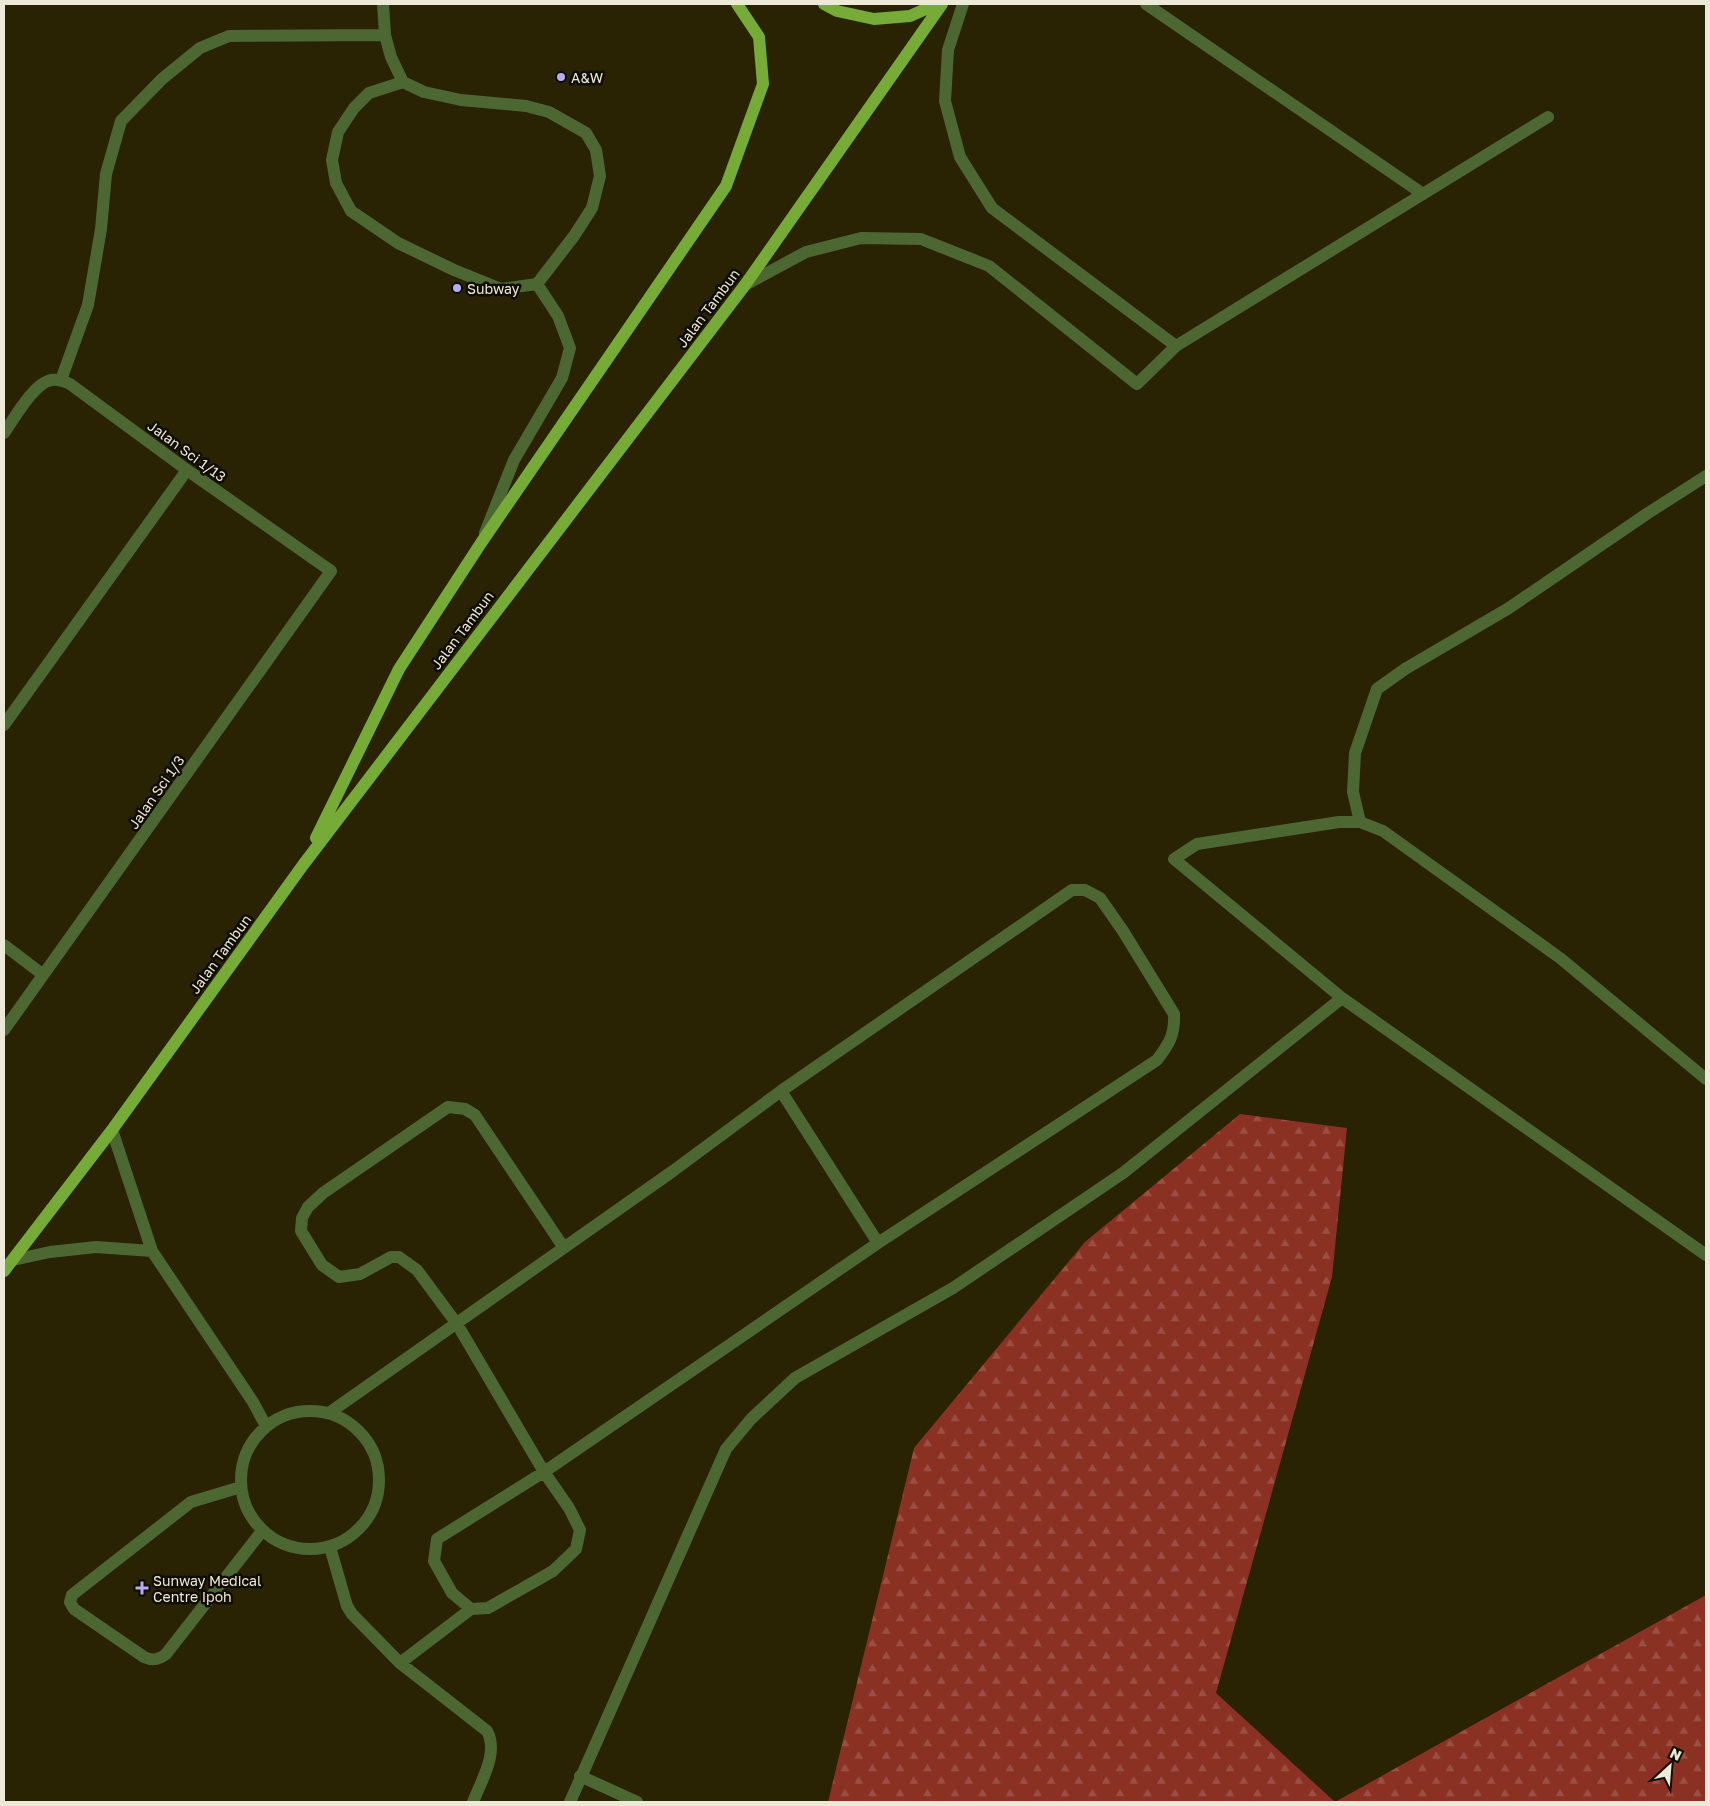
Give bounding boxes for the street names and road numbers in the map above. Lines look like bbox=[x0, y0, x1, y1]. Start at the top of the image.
street label: Jalan Tambun bbox=[673, 266, 743, 350]
street label: Jalan Sci 1/13 bbox=[145, 417, 229, 485]
street label: Jalan Tambun bbox=[427, 588, 497, 672]
street label: Jalan Sci 1/3 bbox=[124, 752, 188, 832]
street label: Jalan Tambun bbox=[186, 911, 254, 997]

